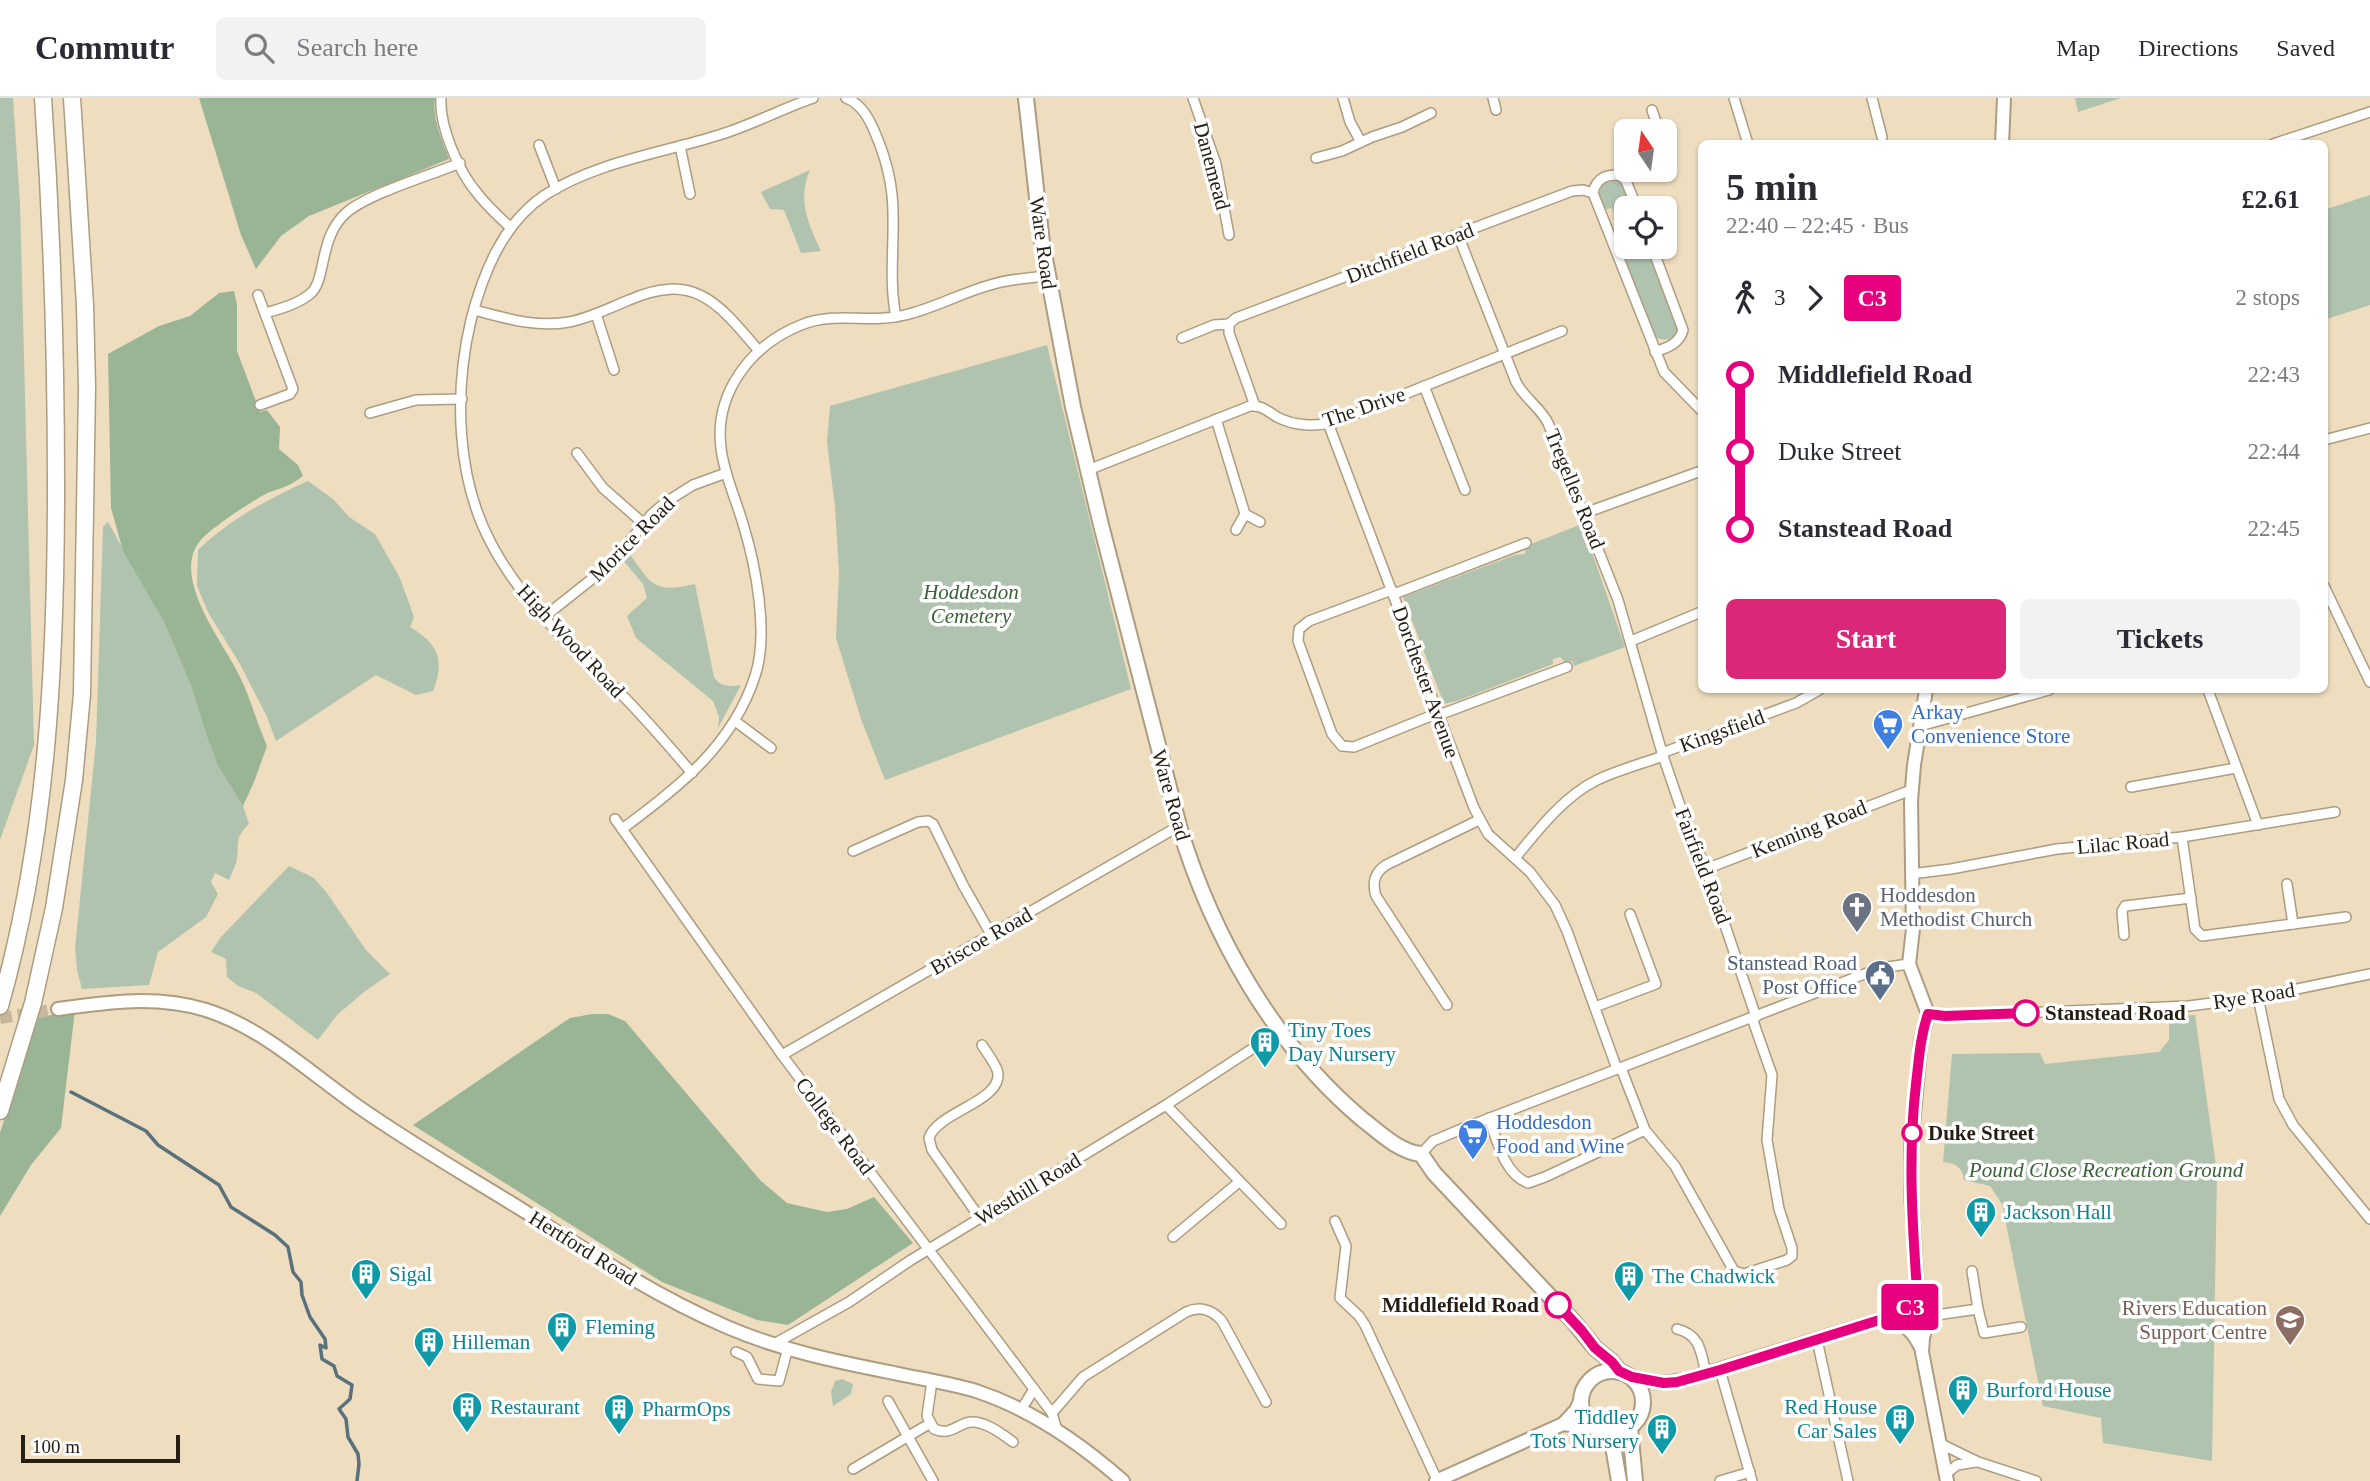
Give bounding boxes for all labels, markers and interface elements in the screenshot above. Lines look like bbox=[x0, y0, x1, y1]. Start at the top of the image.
search box bbox=[216, 17, 706, 80]
icon: search bbox=[240, 29, 278, 67]
text: Commutr bbox=[35, 30, 174, 66]
text: Search here bbox=[296, 33, 418, 62]
text: Map bbox=[2056, 35, 2100, 61]
text: Directions bbox=[2138, 35, 2238, 61]
text: Saved bbox=[2276, 35, 2335, 61]
north arrow bbox=[1614, 119, 1676, 182]
map controls bbox=[1614, 119, 1677, 259]
street label: Danemead bbox=[1189, 120, 1235, 213]
text: 5 min bbox=[1726, 166, 1818, 208]
text: £2.61 bbox=[2242, 185, 2300, 214]
street label: Ware Road bbox=[1025, 195, 1061, 291]
button: locate bbox=[1614, 196, 1677, 259]
text: 22:40 – 22:45 · Bus bbox=[1726, 213, 1909, 238]
street label: Ditchfield Road bbox=[1343, 217, 1478, 288]
icon: walk bbox=[1726, 279, 1764, 317]
icon: forward bbox=[1796, 279, 1834, 317]
text: 3 bbox=[1774, 285, 1786, 310]
text: C3 bbox=[1858, 285, 1887, 311]
text: 2 stops bbox=[2235, 285, 2300, 310]
text: Middlefield Road bbox=[1778, 360, 1972, 389]
text: 22:43 bbox=[2248, 362, 2300, 387]
street label: The Drive bbox=[1320, 382, 1408, 432]
street label: Tregelles Road bbox=[1540, 426, 1610, 553]
text: Duke Street bbox=[1778, 437, 1901, 466]
text: 22:44 bbox=[2248, 439, 2300, 464]
street label: Morice Road bbox=[585, 491, 680, 586]
text: Stanstead Road bbox=[1778, 514, 1952, 543]
text: 22:45 bbox=[2248, 516, 2300, 541]
street label: High Wood Road bbox=[512, 579, 630, 703]
park label: Hoddesdon Cemetery bbox=[922, 580, 1019, 628]
button: Start bbox=[1726, 599, 2006, 679]
button: Tickets bbox=[2020, 599, 2300, 679]
street label: Dorchester Avenue bbox=[1387, 603, 1465, 761]
place label: Arkay Convenience Store bbox=[1911, 700, 2070, 748]
street label: Kingsfield bbox=[1676, 704, 1768, 757]
supermarket icon: Arkay Convenience Store bbox=[1871, 707, 1905, 751]
street label: Ware Road bbox=[1147, 747, 1196, 844]
street label: Kenning Road bbox=[1748, 795, 1870, 863]
street label: Fairfield Road bbox=[1670, 805, 1736, 928]
street label: Lilac Road bbox=[2076, 827, 2171, 859]
place label: Hoddesdon Methodist Church bbox=[1880, 883, 2033, 931]
church icon: Hoddesdon Methodist Church bbox=[1840, 890, 1874, 934]
street label: Briscoe Road bbox=[926, 902, 1037, 980]
place label: Stanstead Road Post Office bbox=[1727, 951, 1857, 999]
public building icon: Stanstead Road Post Office bbox=[1863, 958, 1897, 1002]
street label: Rye Road bbox=[2211, 978, 2297, 1014]
marker: Stanstead Road bbox=[2013, 1000, 2039, 1026]
place label: Stanstead Road bbox=[2045, 1001, 2186, 1025]
place label: Tiny Toes Day Nursery bbox=[1288, 1018, 1396, 1066]
building icon: Tiny Toes Day Nursery bbox=[1248, 1025, 1282, 1069]
street label: College Road bbox=[791, 1073, 879, 1179]
place label: Hoddesdon Food and Wine bbox=[1496, 1110, 1624, 1158]
supermarket icon: Hoddesdon Food and Wine bbox=[1456, 1117, 1490, 1161]
place label: Duke Street bbox=[1928, 1121, 2034, 1145]
marker: Duke Street bbox=[1902, 1123, 1922, 1143]
street label: Westhill Road bbox=[971, 1148, 1086, 1230]
park label: Pound Close Recreation Ground bbox=[1968, 1158, 2244, 1182]
building icon: Jackson Hall bbox=[1964, 1195, 1998, 1239]
place label: Jackson Hall bbox=[2004, 1200, 2112, 1224]
street label: Hertford Road bbox=[525, 1206, 641, 1291]
building icon: Sigal bbox=[349, 1257, 383, 1301]
building icon: The Chadwick bbox=[1612, 1259, 1646, 1303]
place label: Sigal bbox=[389, 1262, 432, 1286]
place label: The Chadwick bbox=[1652, 1264, 1776, 1288]
line badge: C3 bbox=[1878, 1284, 1941, 1330]
marker: Middlefield Road bbox=[1545, 1292, 1571, 1318]
place label: Middlefield Road bbox=[1382, 1293, 1539, 1317]
text: C3 bbox=[1895, 1294, 1925, 1320]
place label: Rivers Education Support Centre bbox=[2122, 1296, 2267, 1344]
school or university icon: Rivers Education Support Centre bbox=[2273, 1303, 2307, 1347]
building icon: Fleming bbox=[545, 1310, 579, 1354]
place label: Fleming bbox=[585, 1315, 656, 1339]
building icon: Hilleman bbox=[412, 1325, 446, 1369]
place label: Hilleman bbox=[452, 1330, 531, 1354]
building icon: Burford House bbox=[1946, 1373, 1980, 1417]
place label: Burford House bbox=[1986, 1378, 2111, 1402]
building icon: Restaurant bbox=[450, 1390, 484, 1434]
building icon: PharmOps bbox=[602, 1392, 636, 1436]
place label: Restaurant bbox=[490, 1395, 580, 1419]
place label: Red House Car Sales bbox=[1784, 1395, 1877, 1443]
place label: PharmOps bbox=[642, 1397, 731, 1421]
building icon: Red House Car Sales bbox=[1883, 1402, 1917, 1446]
place label: Tiddley Tots Nursery bbox=[1530, 1405, 1639, 1453]
building icon: Tiddley Tots Nursery bbox=[1645, 1412, 1679, 1456]
scale bar bbox=[21, 1432, 180, 1464]
text: 100 m bbox=[32, 1436, 80, 1457]

